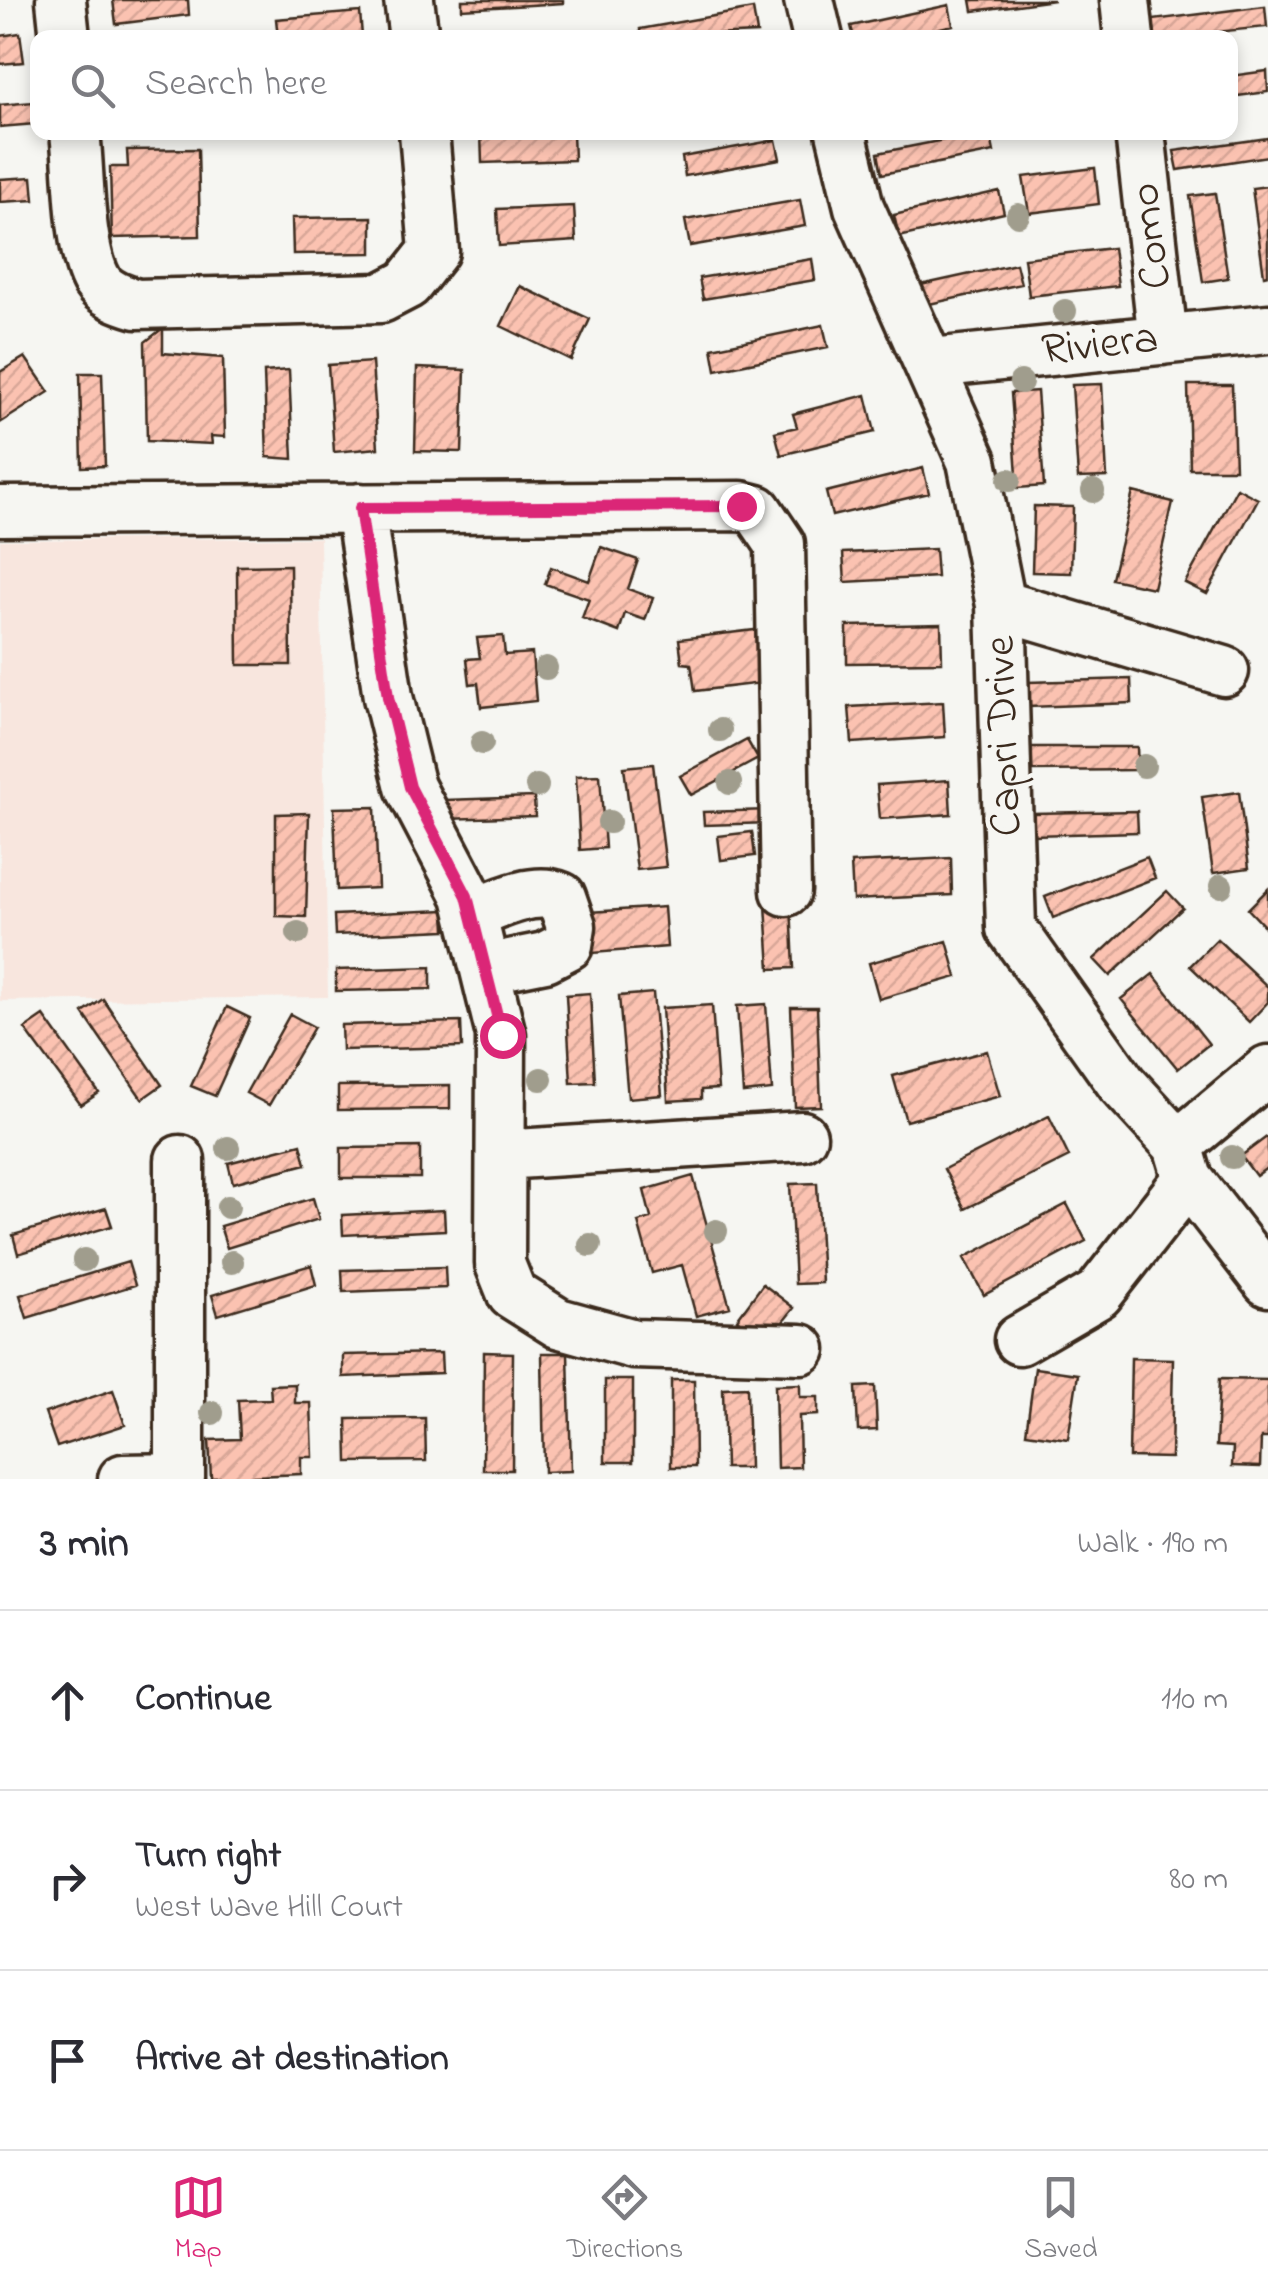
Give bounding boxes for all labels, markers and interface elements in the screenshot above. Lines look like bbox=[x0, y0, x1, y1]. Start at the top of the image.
search box bbox=[30, 30, 1238, 140]
text: Search here bbox=[145, 57, 327, 113]
icon: search bbox=[65, 58, 120, 113]
street label: Como bbox=[1113, 179, 1191, 293]
street label: Riviera bbox=[1038, 307, 1162, 385]
route end bbox=[719, 484, 765, 530]
street label: Capri Drive bbox=[968, 634, 1041, 837]
route start bbox=[480, 1013, 526, 1059]
text: 3 min bbox=[40, 1514, 129, 1575]
text: Walk · 190 m bbox=[1077, 1521, 1228, 1568]
text: Continue bbox=[135, 1672, 271, 1728]
icon: ahead bbox=[40, 1673, 95, 1728]
text: 110 m bbox=[1161, 1677, 1228, 1724]
text: Turn right bbox=[135, 1829, 281, 1885]
icon: right bbox=[40, 1853, 95, 1908]
text: 80 m bbox=[1169, 1857, 1228, 1904]
text: West Wave Hill Court bbox=[135, 1885, 403, 1932]
text: Arrive at destination bbox=[135, 2032, 449, 2088]
icon: arrive bbox=[40, 2033, 95, 2088]
tab: Map bbox=[171, 2170, 226, 2271]
tab: Directions bbox=[567, 2170, 683, 2271]
tab: Saved bbox=[1024, 2170, 1097, 2271]

